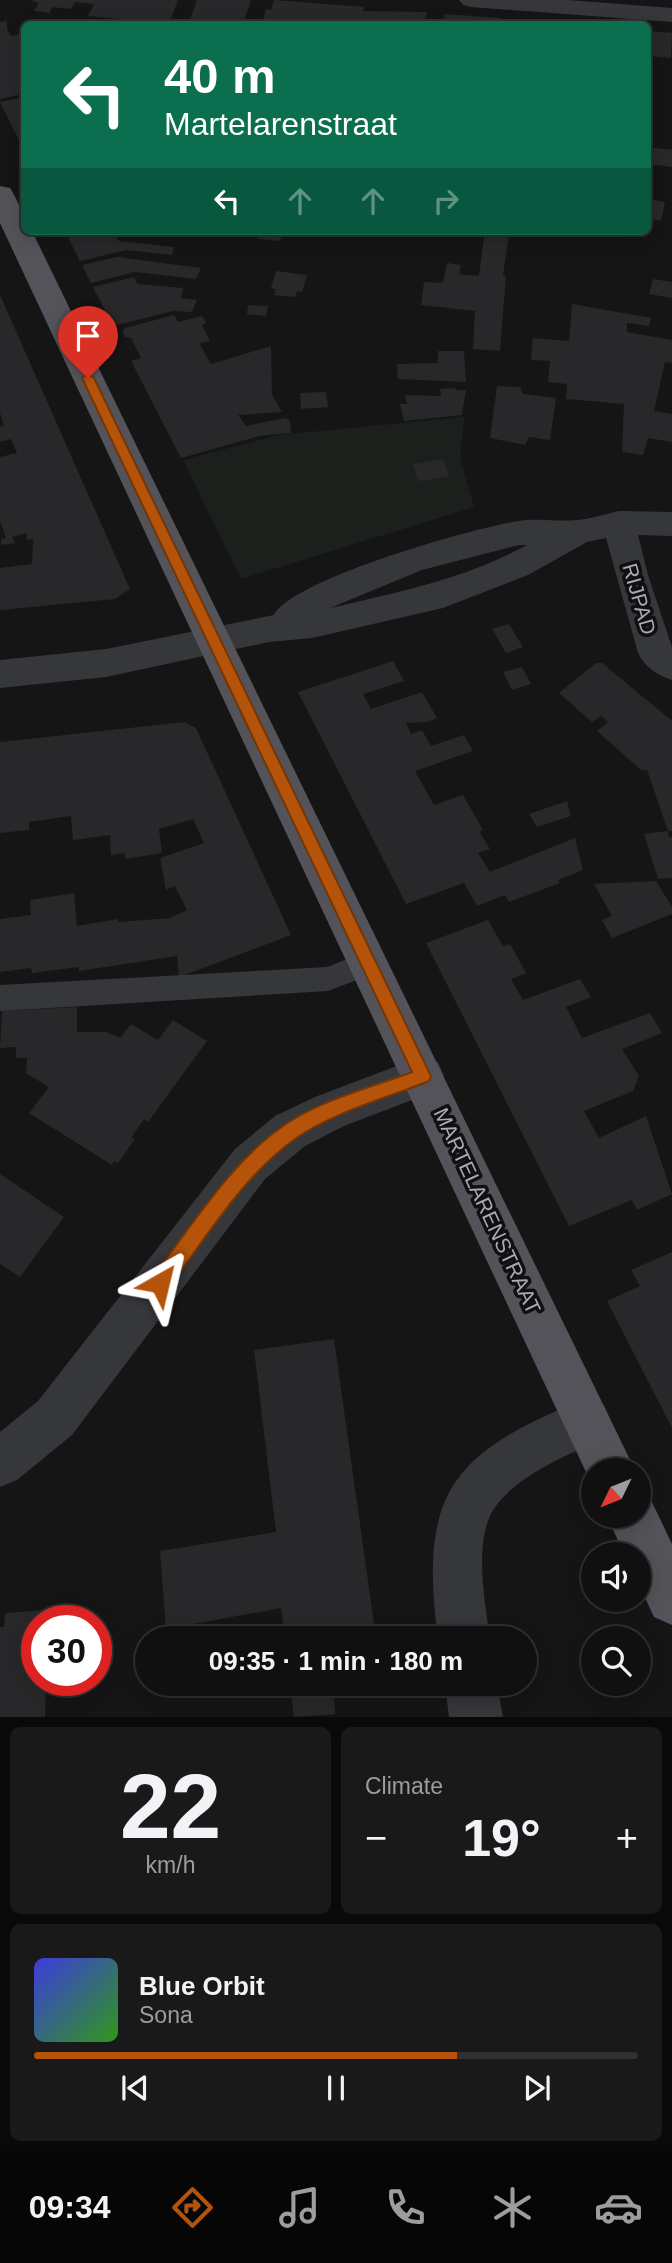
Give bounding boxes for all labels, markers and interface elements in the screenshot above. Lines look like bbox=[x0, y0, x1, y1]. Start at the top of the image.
icon: left bbox=[49, 49, 140, 140]
text: 40 m bbox=[164, 49, 276, 103]
text: Martelarenstraat bbox=[164, 106, 397, 142]
icon: left bbox=[208, 182, 246, 220]
icon: ahead bbox=[281, 182, 319, 220]
icon: ahead bbox=[354, 182, 392, 220]
icon: right bbox=[427, 182, 465, 220]
pin bbox=[58, 306, 118, 378]
icon: arrive bbox=[69, 317, 107, 355]
street label: RIJPAD bbox=[618, 561, 661, 637]
street label: MARTELARENSTRAAT bbox=[430, 1104, 545, 1318]
position arrow bbox=[123, 1246, 197, 1320]
north arrow bbox=[581, 1458, 651, 1528]
map controls bbox=[581, 1458, 651, 1696]
button: sound bbox=[581, 1542, 651, 1612]
speed limit sign: 30 bbox=[21, 1605, 112, 1696]
button: search bbox=[581, 1626, 651, 1696]
text: 09:35 · 1 min · 180 m bbox=[209, 1646, 463, 1676]
text: 22 bbox=[120, 1756, 221, 1857]
text: Climate bbox=[365, 1773, 443, 1799]
text: 19° bbox=[462, 1809, 541, 1867]
text: − bbox=[365, 1817, 387, 1859]
text: + bbox=[616, 1817, 638, 1859]
text: km/h bbox=[146, 1852, 195, 1878]
text: Blue Orbit bbox=[139, 1971, 265, 2001]
text: Sona bbox=[139, 2002, 193, 2028]
icon: previous bbox=[116, 2069, 154, 2107]
icon: pause bbox=[317, 2069, 355, 2107]
icon: next bbox=[518, 2069, 556, 2107]
icon: directions bbox=[168, 2183, 217, 2232]
icon: music bbox=[275, 2183, 324, 2232]
icon: phone bbox=[381, 2183, 430, 2232]
icon: climate bbox=[488, 2183, 537, 2232]
icon: car bbox=[594, 2183, 643, 2232]
text: 09:34 bbox=[29, 2189, 111, 2225]

